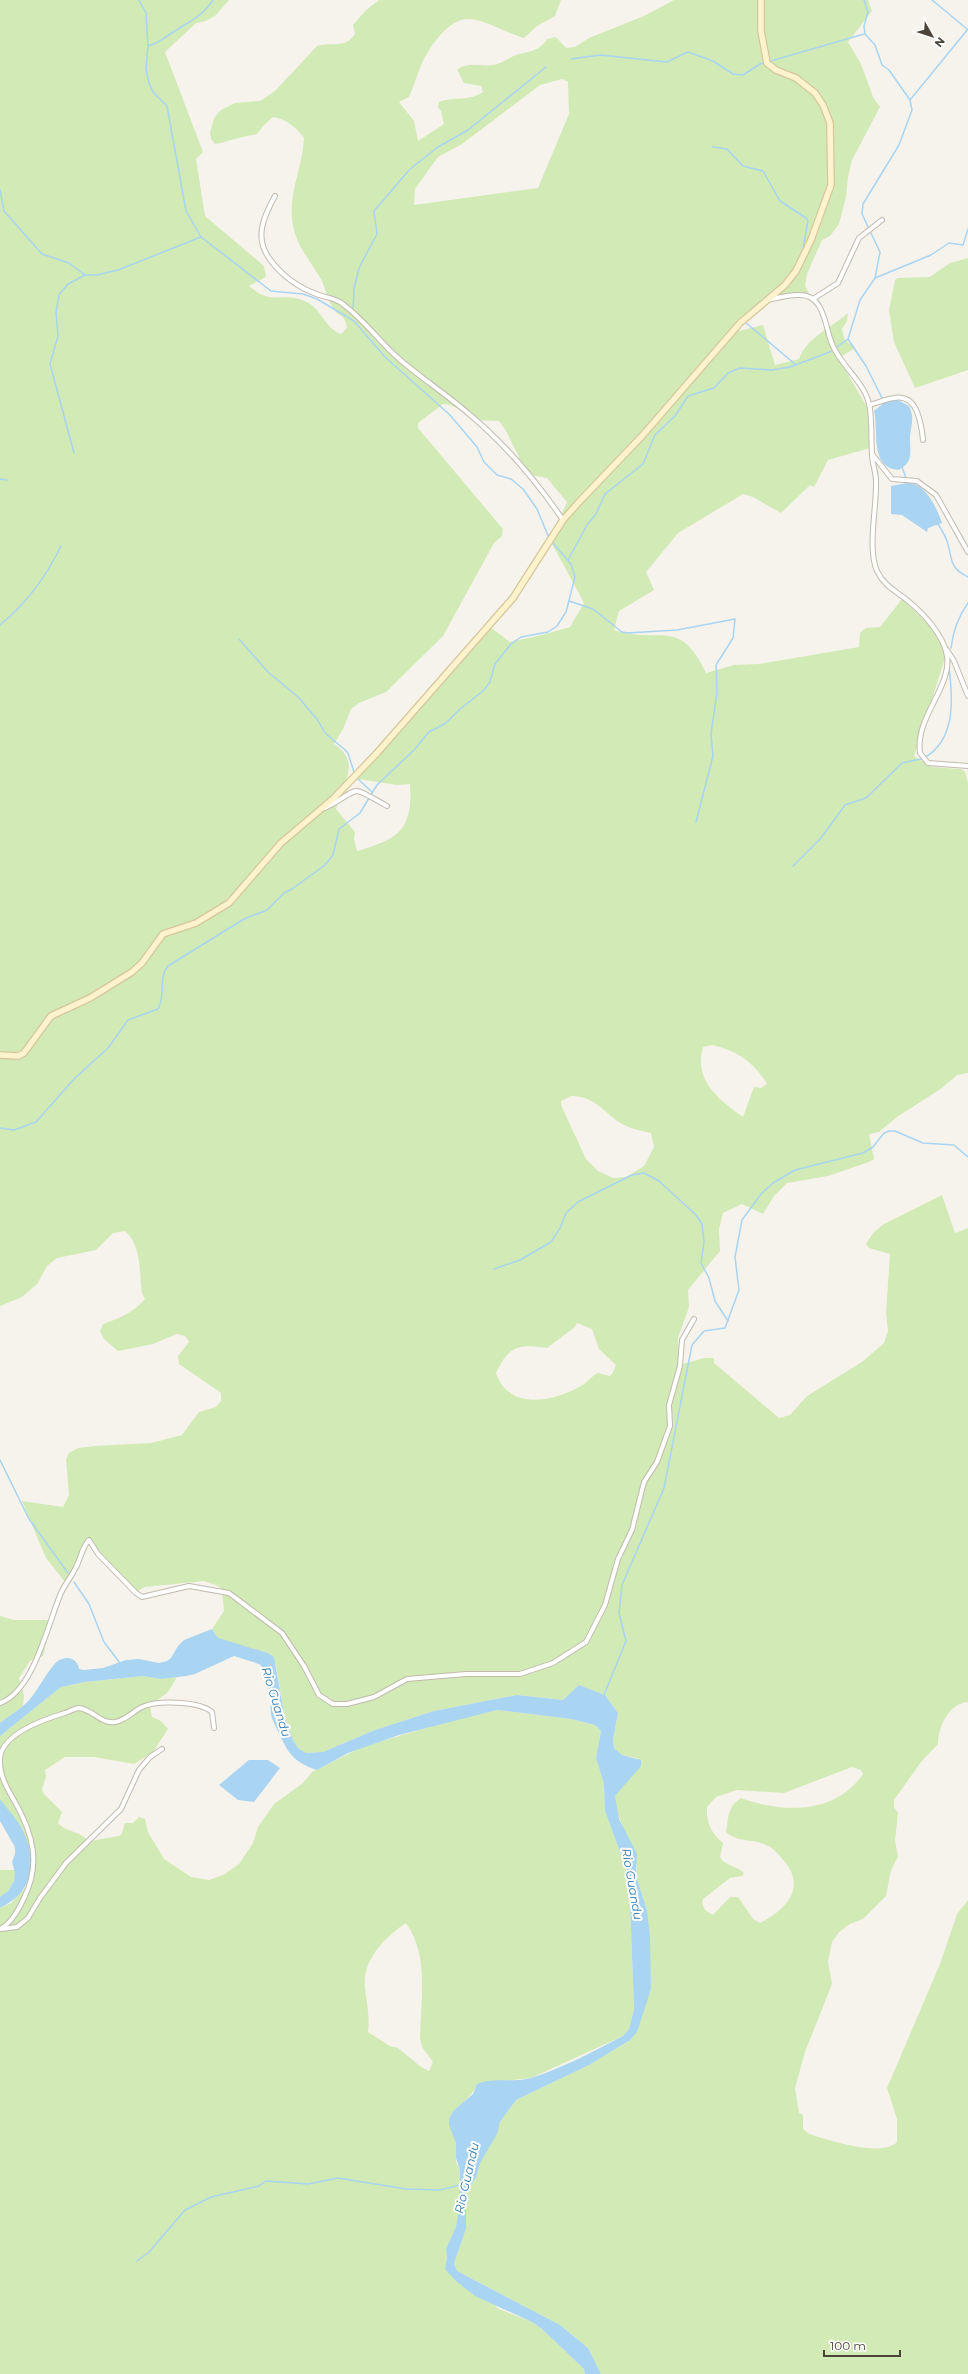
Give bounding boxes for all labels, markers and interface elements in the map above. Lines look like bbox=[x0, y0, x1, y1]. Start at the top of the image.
north arrow bbox=[912, 16, 952, 56]
text: N bbox=[932, 34, 948, 50]
water label: Rio Guandu bbox=[259, 1665, 294, 1739]
water label: Rio Guandu bbox=[619, 1847, 646, 1921]
water label: Rio Guandu bbox=[451, 2141, 482, 2215]
scale bar bbox=[824, 2332, 900, 2358]
text: 100 m bbox=[830, 2338, 866, 2353]

